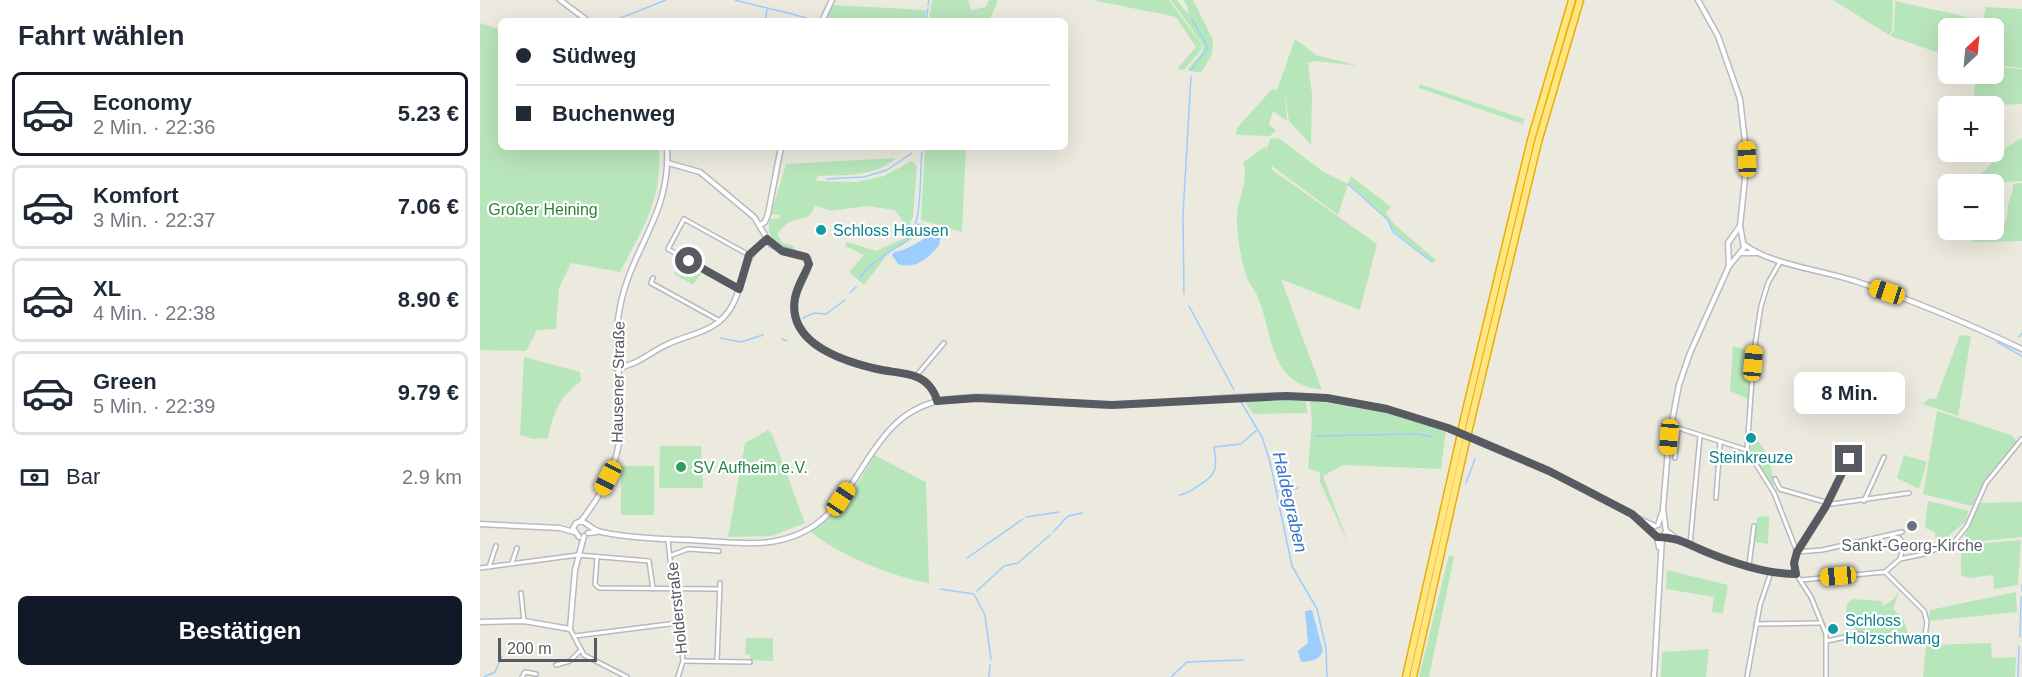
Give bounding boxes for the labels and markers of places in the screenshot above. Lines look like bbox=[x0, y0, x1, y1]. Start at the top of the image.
place label: Schloss Hausen bbox=[833, 222, 949, 239]
marker: Schloss Hausen bbox=[814, 223, 828, 237]
marker: Steinkreuze bbox=[1744, 431, 1758, 445]
place label: Steinkreuze bbox=[1709, 449, 1793, 466]
place label: SV Aufheim e.V. bbox=[693, 459, 808, 476]
marker: SV Aufheim e.V. bbox=[674, 460, 688, 474]
marker: Sankt-Georg-Kirche bbox=[1905, 519, 1919, 533]
place label: Sankt-Georg-Kirche bbox=[1841, 537, 1983, 554]
place label: Schloss Holzschwang bbox=[1845, 612, 1940, 647]
marker: Schloss Holzschwang bbox=[1826, 622, 1840, 636]

